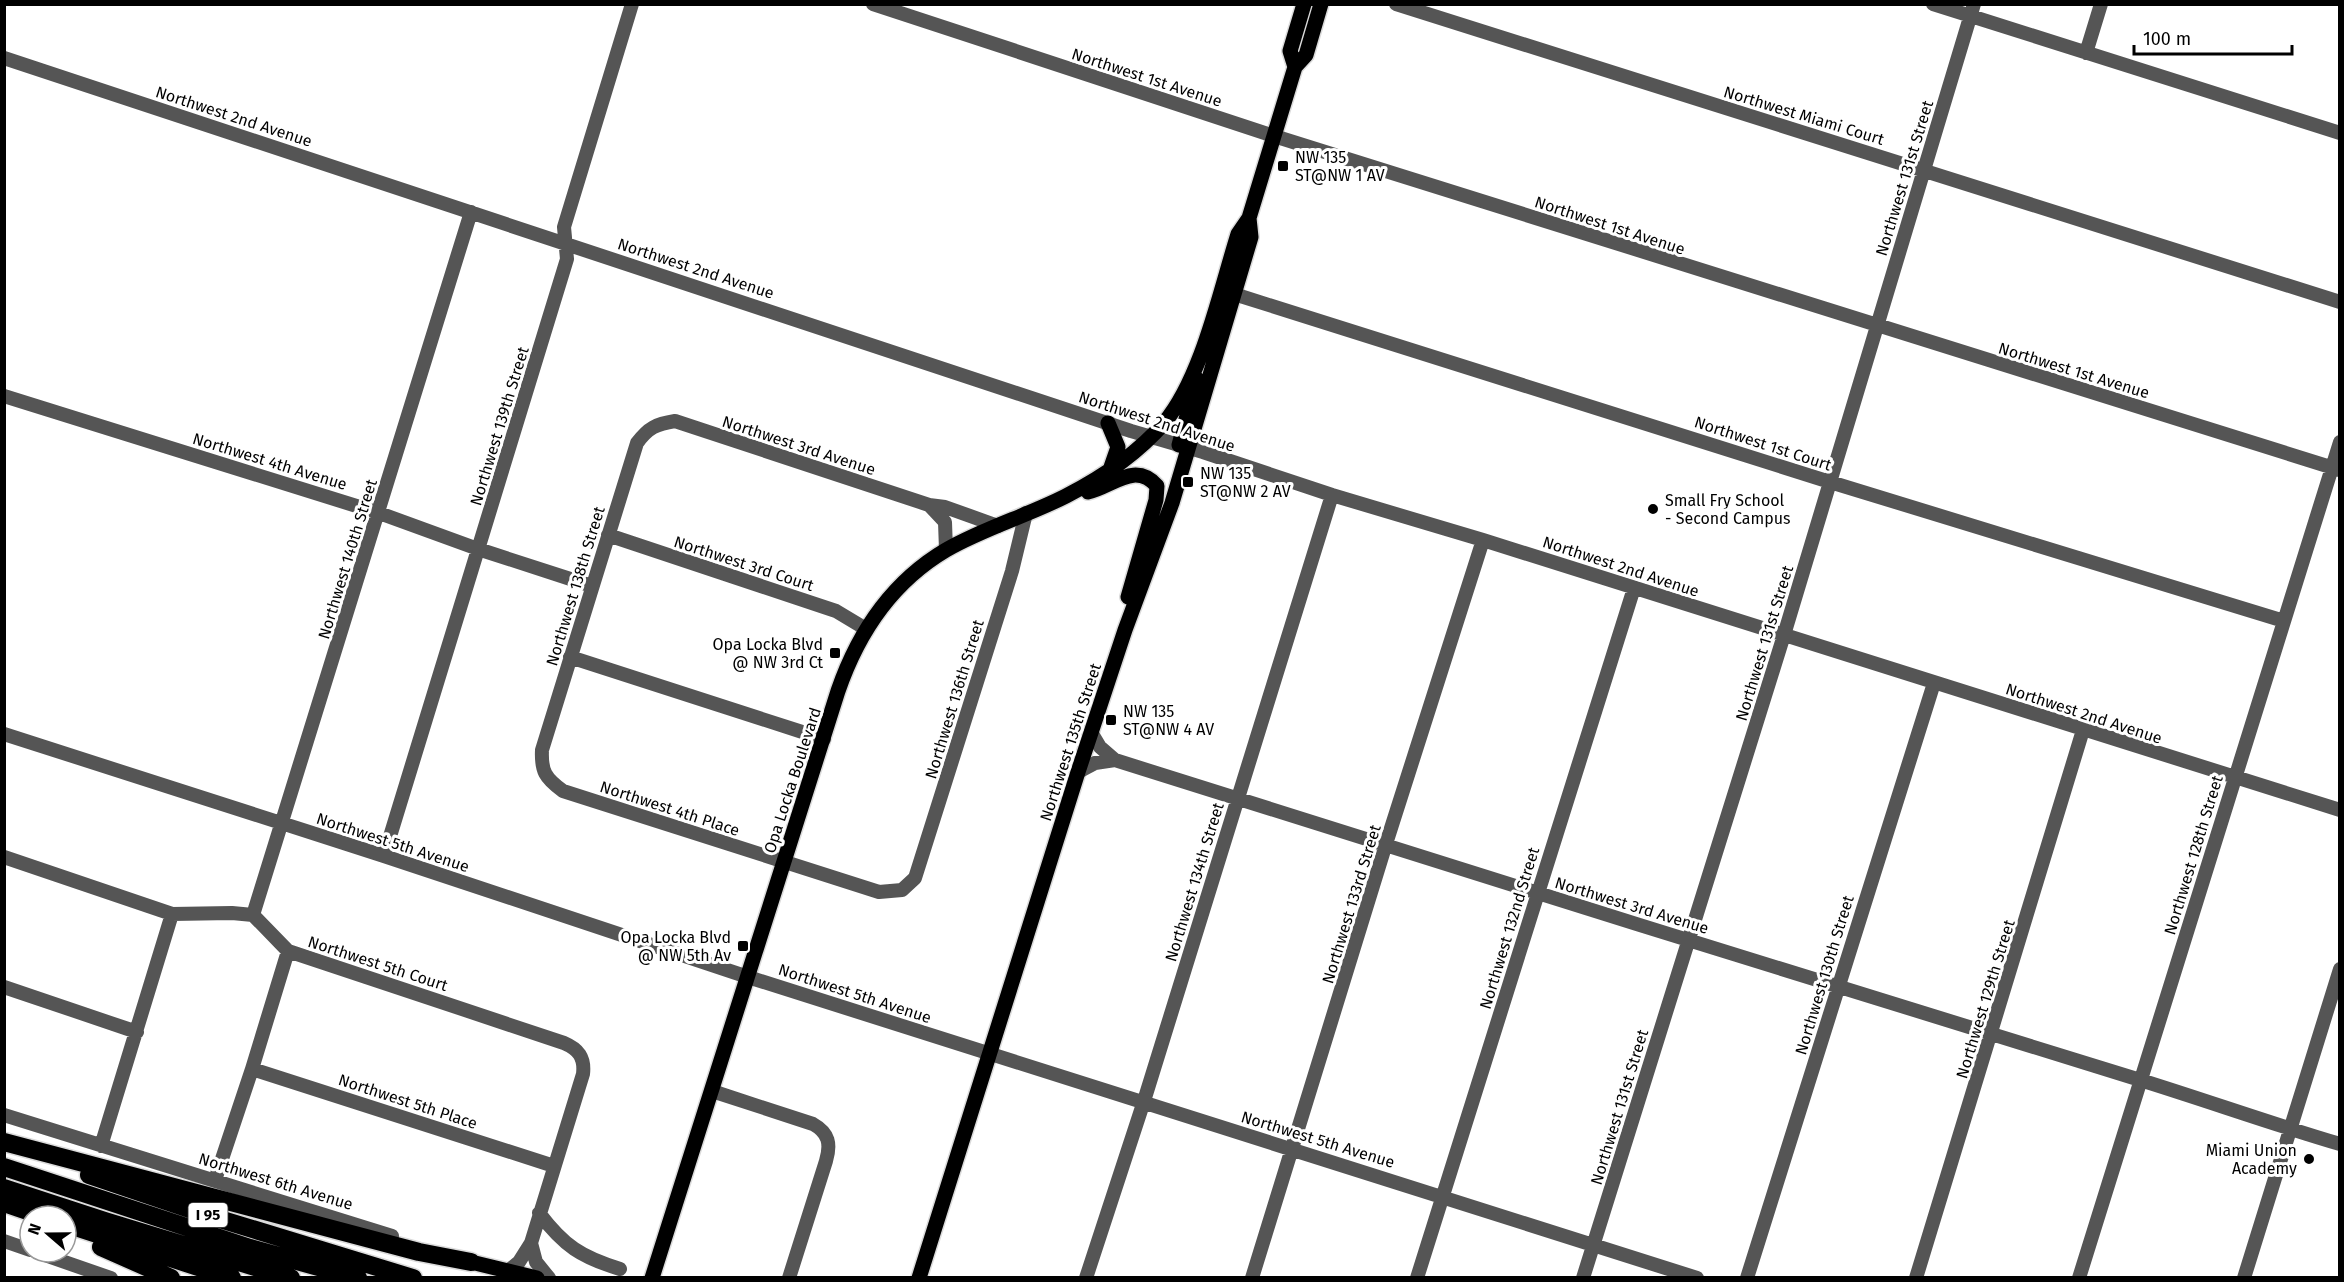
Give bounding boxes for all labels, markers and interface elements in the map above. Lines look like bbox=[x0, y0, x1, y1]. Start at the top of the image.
scale bar bbox=[2134, 18, 2292, 56]
text: 100 m bbox=[2143, 28, 2191, 50]
street label: Northwest 1st Avenue bbox=[1069, 44, 1224, 111]
street label: Northwest 2nd Avenue bbox=[153, 82, 315, 151]
street label: Northwest Miami Court bbox=[1721, 82, 1887, 149]
street label: Northwest 131st Street bbox=[1872, 98, 1937, 258]
place label: NW 135 ST@NW 1 AV bbox=[1295, 148, 1385, 185]
marker: NW 135 ST@NW 1 AV bbox=[1276, 159, 1290, 173]
street label: Northwest 1st Avenue bbox=[1532, 192, 1687, 259]
street label: Northwest 2nd Avenue bbox=[615, 234, 777, 303]
street label: Northwest 1st Avenue bbox=[1996, 338, 2152, 402]
street label: Northwest 139th Street bbox=[466, 344, 533, 508]
street label: Northwest 2nd Avenue bbox=[1076, 387, 1238, 456]
street label: Northwest 3rd Avenue bbox=[720, 412, 878, 479]
street label: Northwest 1st Court bbox=[1692, 412, 1834, 475]
street label: Northwest 4th Avenue bbox=[190, 429, 349, 494]
place label: NW 135 ST@NW 2 AV bbox=[1200, 464, 1291, 501]
marker: NW 135 ST@NW 2 AV bbox=[1181, 475, 1195, 489]
street label: Northwest 140th Street bbox=[314, 477, 381, 642]
place label: Small Fry School - Second Campus bbox=[1665, 491, 1791, 528]
marker: Small Fry School - Second Campus bbox=[1646, 502, 1660, 516]
street label: Northwest 138th Street bbox=[542, 504, 609, 668]
street label: Northwest 3rd Court bbox=[671, 532, 816, 595]
street label: Northwest 2nd Avenue bbox=[1540, 532, 1702, 601]
street label: Northwest 131st Street bbox=[1732, 563, 1797, 723]
street label: Northwest 136th Street bbox=[921, 617, 988, 781]
place label: Opa Locka Blvd @ NW 3rd Ct bbox=[713, 635, 823, 672]
marker: Opa Locka Blvd @ NW 3rd Ct bbox=[828, 646, 842, 660]
street label: Northwest 135th Street bbox=[1036, 661, 1105, 824]
street label: Northwest 2nd Avenue bbox=[2003, 679, 2165, 748]
place label: NW 135 ST@NW 4 AV bbox=[1123, 702, 1214, 739]
street label: Opa Locka Boulevard bbox=[760, 705, 825, 855]
marker: NW 135 ST@NW 4 AV bbox=[1104, 713, 1118, 727]
street label: Northwest 128th Street bbox=[2160, 773, 2227, 937]
street label: Northwest 4th Place bbox=[598, 777, 742, 840]
street label: Northwest 134th Street bbox=[1161, 800, 1228, 964]
street label: Northwest 5th Avenue bbox=[314, 809, 472, 876]
street label: Northwest 133rd Street bbox=[1318, 822, 1385, 986]
street label: Northwest 132nd Street bbox=[1476, 845, 1543, 1012]
street label: Northwest 3rd Avenue bbox=[1553, 873, 1711, 938]
street label: Northwest 130th Street bbox=[1791, 893, 1858, 1057]
street label: Northwest 129th Street bbox=[1952, 917, 2019, 1081]
place label: Opa Locka Blvd @ NW 5th Av bbox=[621, 928, 731, 965]
street label: Northwest 5th Court bbox=[306, 932, 450, 995]
marker: Opa Locka Blvd @ NW 5th Av bbox=[736, 939, 750, 953]
street label: Northwest 5th Avenue bbox=[776, 960, 934, 1027]
street label: Northwest 131st Street bbox=[1587, 1027, 1652, 1187]
street label: Northwest 5th Place bbox=[336, 1070, 480, 1133]
street label: Northwest 5th Avenue bbox=[1239, 1107, 1397, 1172]
place label: Miami Union Academy bbox=[2206, 1141, 2297, 1178]
street label: Northwest 6th Avenue bbox=[196, 1149, 355, 1214]
marker: Miami Union Academy bbox=[2302, 1152, 2316, 1166]
road number: I 95 bbox=[188, 1203, 228, 1227]
north arrow bbox=[18, 1204, 78, 1264]
text: N bbox=[24, 1221, 45, 1237]

